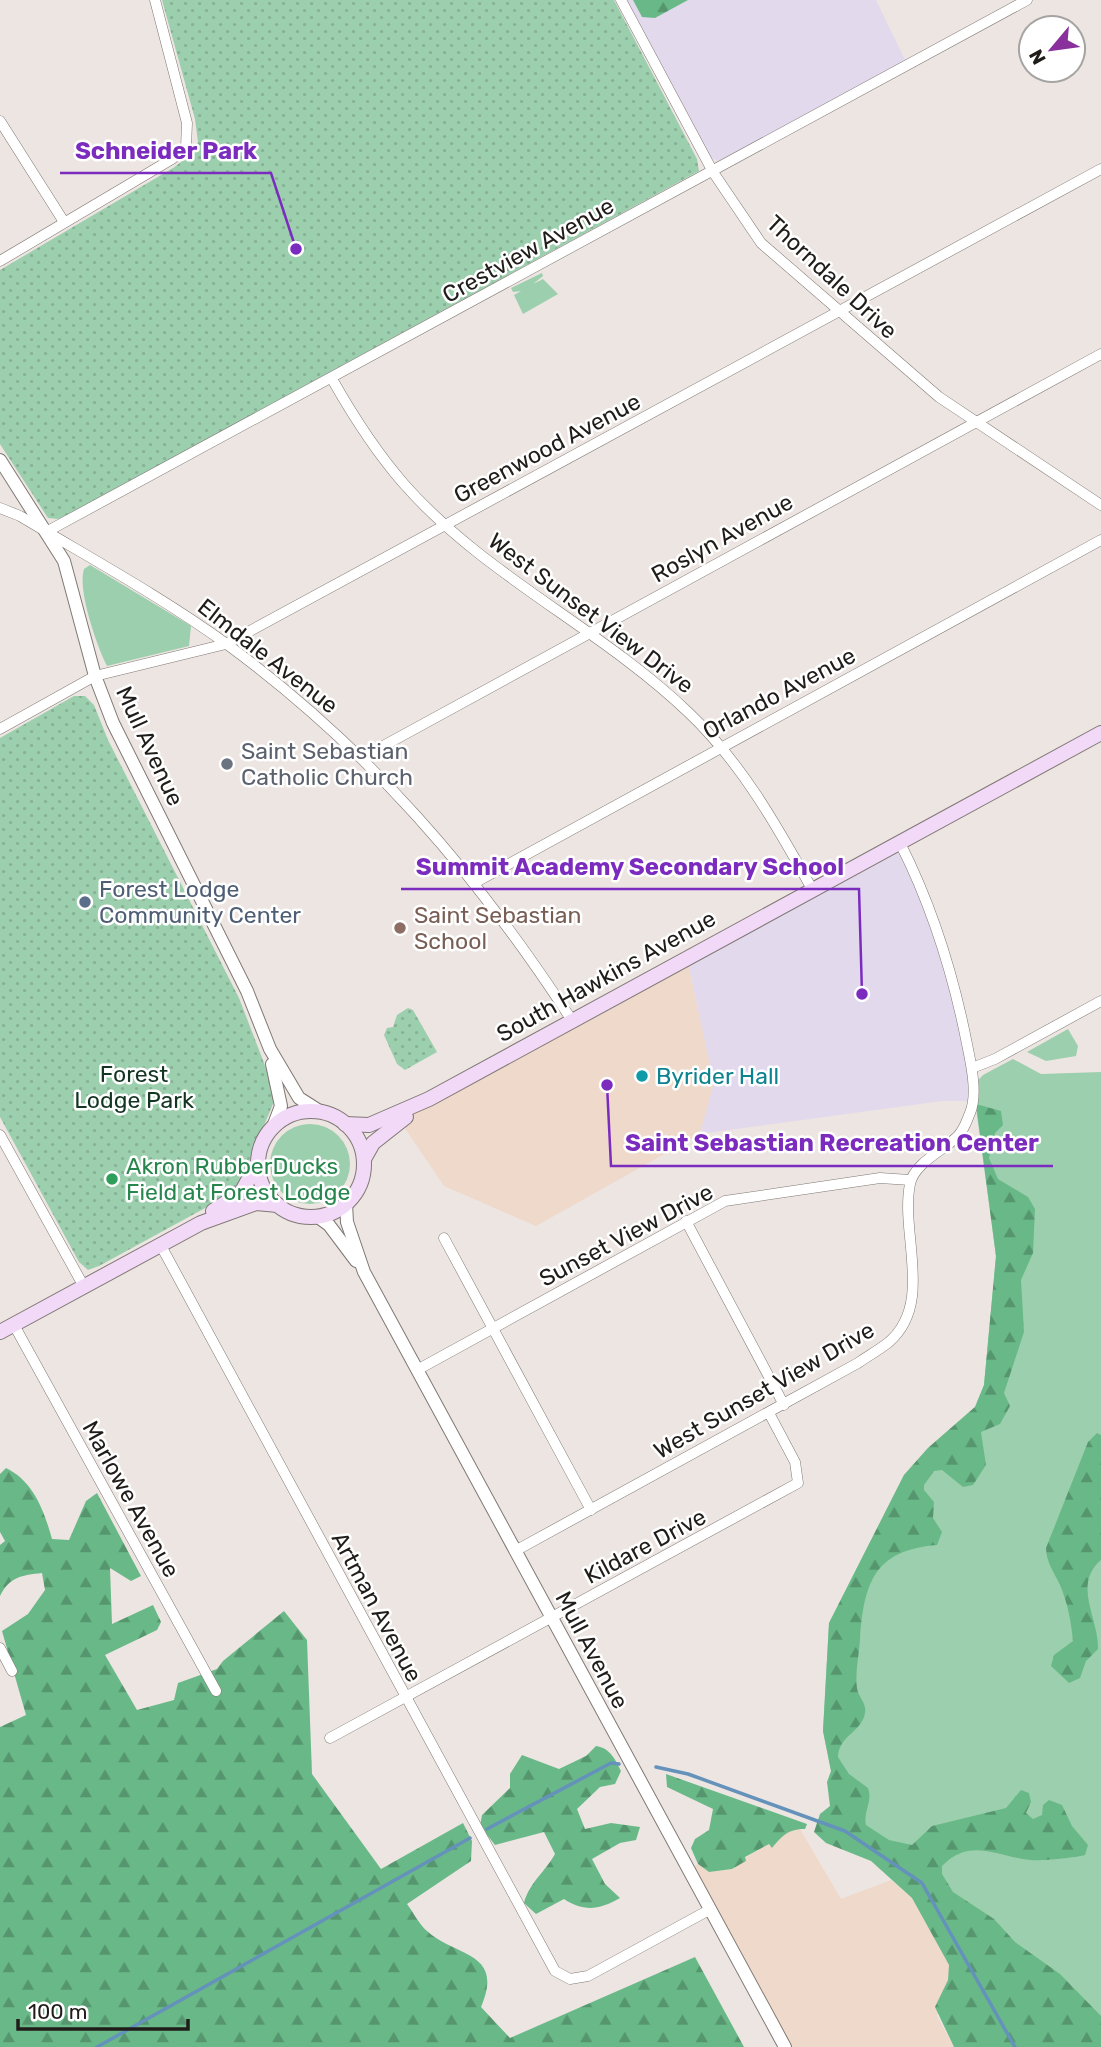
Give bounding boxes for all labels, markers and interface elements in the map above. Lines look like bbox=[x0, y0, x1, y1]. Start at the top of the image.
north arrow bbox=[1017, 14, 1087, 84]
text: N bbox=[1024, 45, 1051, 69]
callout: Schneider Park bbox=[60, 128, 271, 173]
text: Schneider Park bbox=[75, 137, 257, 165]
street label: Crestview Avenue bbox=[437, 191, 619, 309]
street label: Thorndale Drive bbox=[761, 209, 903, 345]
street label: Greenwood Avenue bbox=[449, 387, 645, 509]
street label: Roslyn Avenue bbox=[646, 488, 798, 588]
street label: West Sunset View Drive bbox=[483, 527, 699, 699]
street label: Elmdale Avenue bbox=[192, 593, 344, 719]
street label: Orlando Avenue bbox=[698, 641, 860, 745]
street label: Mull Avenue bbox=[110, 682, 190, 810]
place label: Saint Sebastian Catholic Church bbox=[241, 737, 413, 791]
marker: Saint Sebastian Catholic Church bbox=[219, 756, 235, 772]
callout: Summit Academy Secondary School bbox=[401, 844, 859, 889]
text: Summit Academy Secondary School bbox=[416, 853, 844, 881]
place label: Forest Lodge Community Center bbox=[99, 875, 301, 929]
marker: Forest Lodge Community Center bbox=[77, 894, 93, 910]
place label: Saint Sebastian School bbox=[414, 901, 581, 955]
street label: South Hawkins Avenue bbox=[492, 904, 720, 1048]
marker: Saint Sebastian School bbox=[392, 920, 408, 936]
park label: Forest Lodge Park bbox=[74, 1060, 194, 1114]
place label: Byrider Hall bbox=[656, 1062, 779, 1090]
marker: Byrider Hall bbox=[634, 1068, 650, 1084]
callout: Saint Sebastian Recreation Center bbox=[611, 1121, 1053, 1166]
text: Saint Sebastian Recreation Center bbox=[625, 1129, 1039, 1157]
place label: Akron RubberDucks Field at Forest Lodge bbox=[126, 1152, 350, 1206]
marker: Akron RubberDucks Field at Forest Lodge bbox=[104, 1171, 120, 1187]
street label: Sunset View Drive bbox=[534, 1177, 718, 1293]
street label: West Sunset View Drive bbox=[649, 1315, 879, 1465]
street label: Marlowe Avenue bbox=[76, 1416, 186, 1582]
street label: Kildare Drive bbox=[579, 1502, 711, 1590]
street label: Artman Avenue bbox=[326, 1527, 428, 1687]
street label: Mull Avenue bbox=[549, 1587, 635, 1713]
scale bar bbox=[18, 1988, 187, 2032]
text: 100 m bbox=[28, 1999, 87, 2024]

